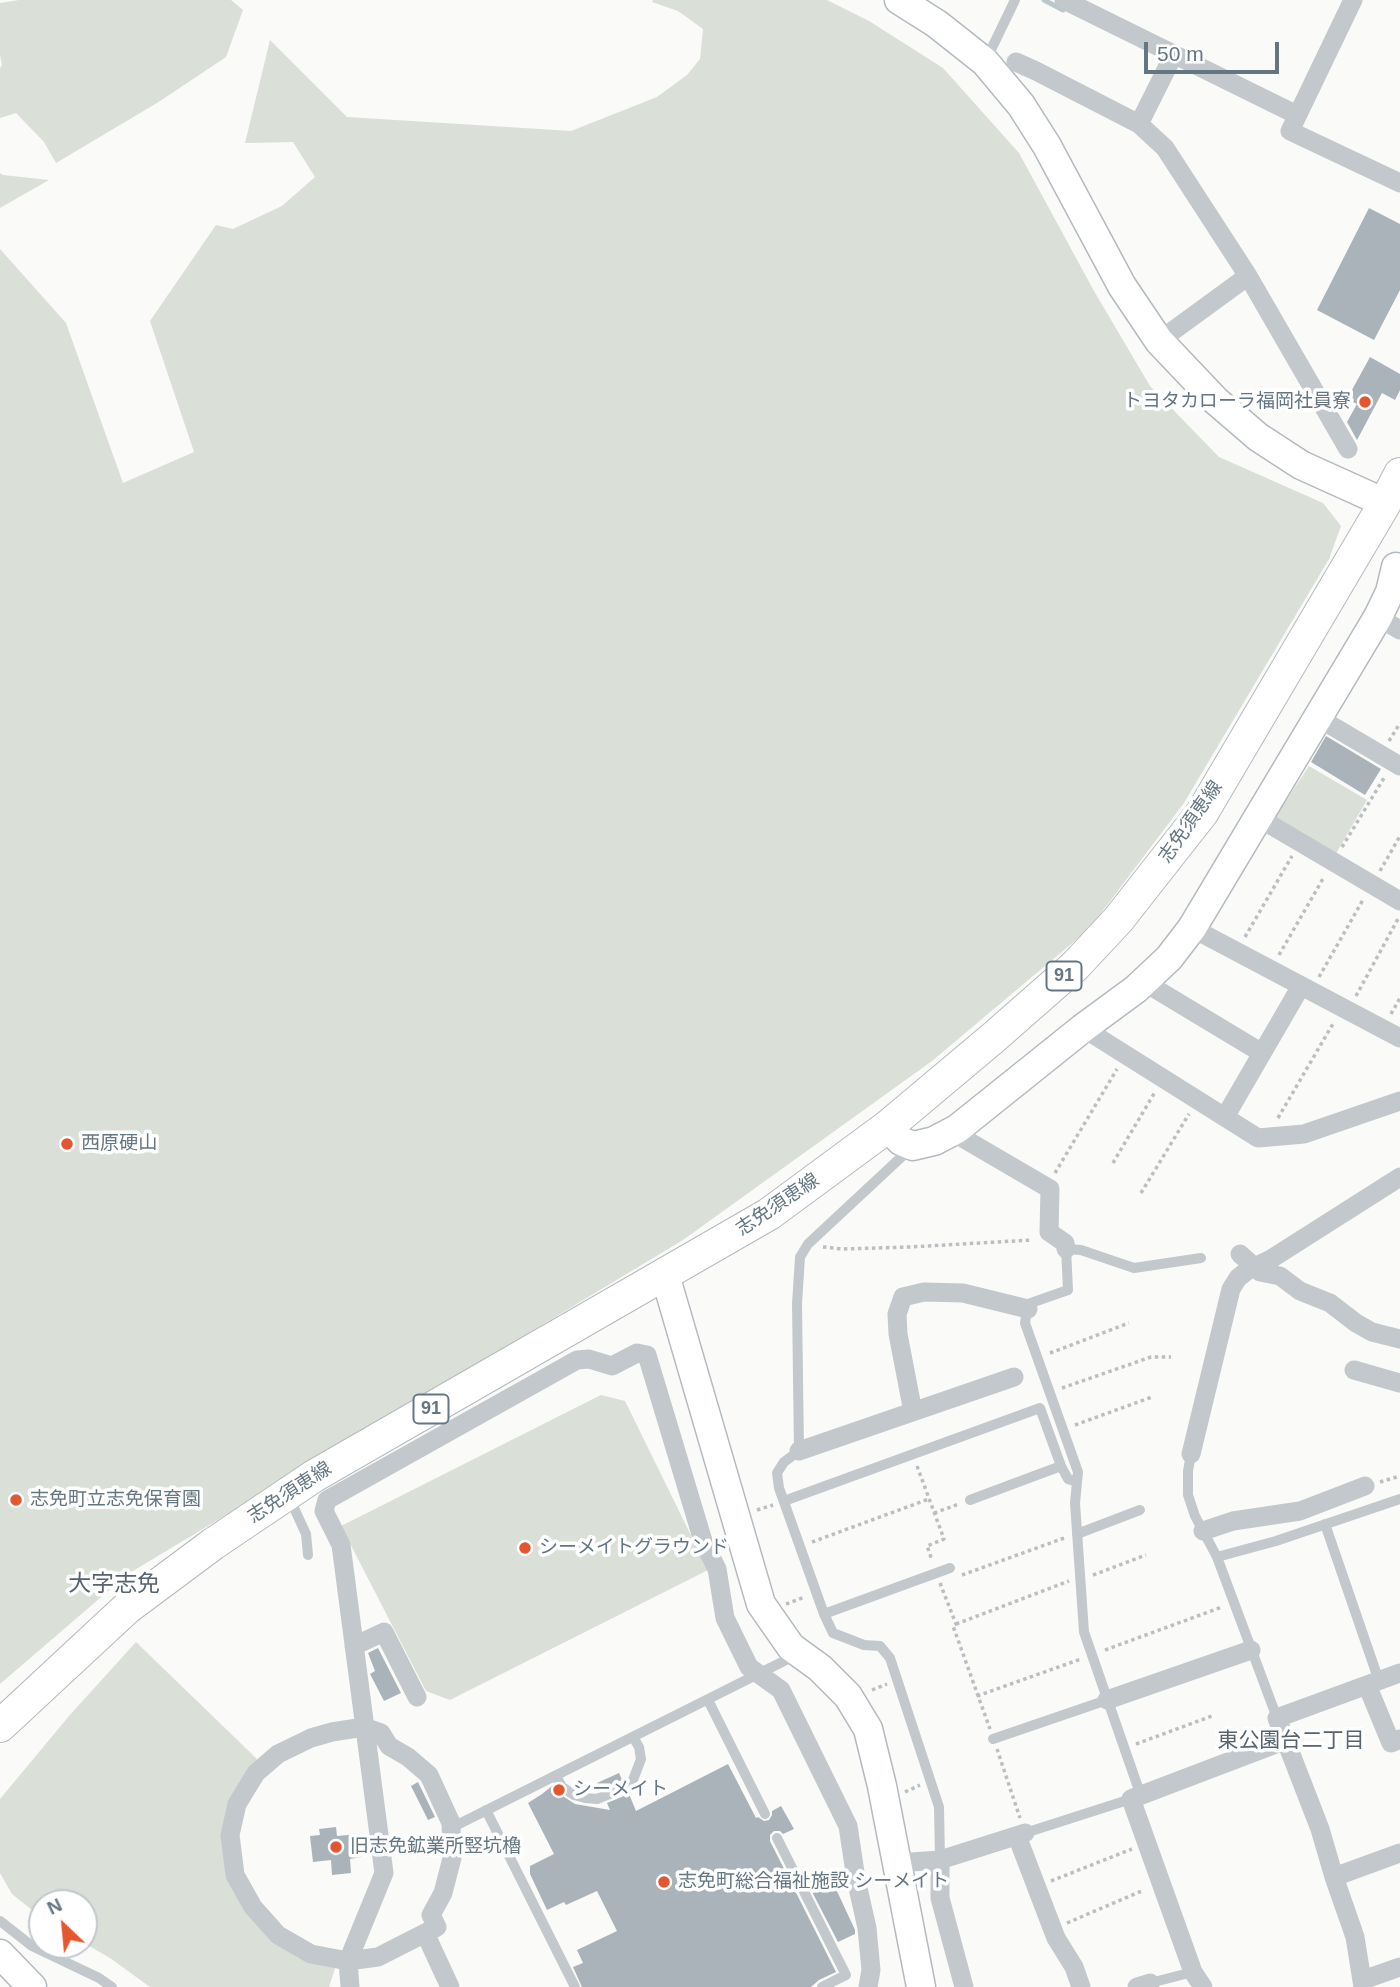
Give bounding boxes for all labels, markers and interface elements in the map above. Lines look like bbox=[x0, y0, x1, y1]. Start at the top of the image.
scale bar bbox=[1148, 28, 1283, 72]
text: 50 m bbox=[1157, 42, 1204, 65]
place label: トヨタカローラ福岡社員寮 bbox=[1123, 391, 1351, 413]
marker: トヨタカローラ福岡社員寮 bbox=[1357, 394, 1373, 410]
street label: 志免須恵線 bbox=[1154, 777, 1228, 867]
road number: 91 bbox=[1046, 961, 1082, 990]
place label: 西原硬山 bbox=[81, 1133, 157, 1155]
marker: 西原硬山 bbox=[59, 1136, 75, 1152]
street label: 志免須恵線 bbox=[732, 1169, 824, 1241]
road number: 91 bbox=[414, 1394, 448, 1424]
street label: 志免須恵線 bbox=[244, 1458, 336, 1528]
place label: 志免町立志免保育園 bbox=[30, 1489, 201, 1511]
marker: 志免町立志免保育園 bbox=[8, 1492, 24, 1508]
place label: シーメイトグラウンド bbox=[539, 1537, 729, 1559]
marker: シーメイトグラウンド bbox=[517, 1540, 533, 1556]
district label: 大字志免 bbox=[68, 1571, 160, 1599]
district label: 東公園台二丁目 bbox=[1218, 1728, 1364, 1754]
place label: シーメイト bbox=[573, 1779, 668, 1801]
marker: シーメイト bbox=[551, 1782, 567, 1798]
place label: 旧志免鉱業所竪坑櫓 bbox=[350, 1836, 521, 1858]
marker: 旧志免鉱業所竪坑櫓 bbox=[328, 1839, 344, 1855]
place label: 志免町総合福祉施設 シーメイト bbox=[678, 1871, 949, 1893]
marker: 志免町総合福祉施設 シーメイト bbox=[656, 1874, 672, 1890]
north arrow bbox=[28, 1889, 98, 1959]
text: N bbox=[44, 1894, 65, 1919]

